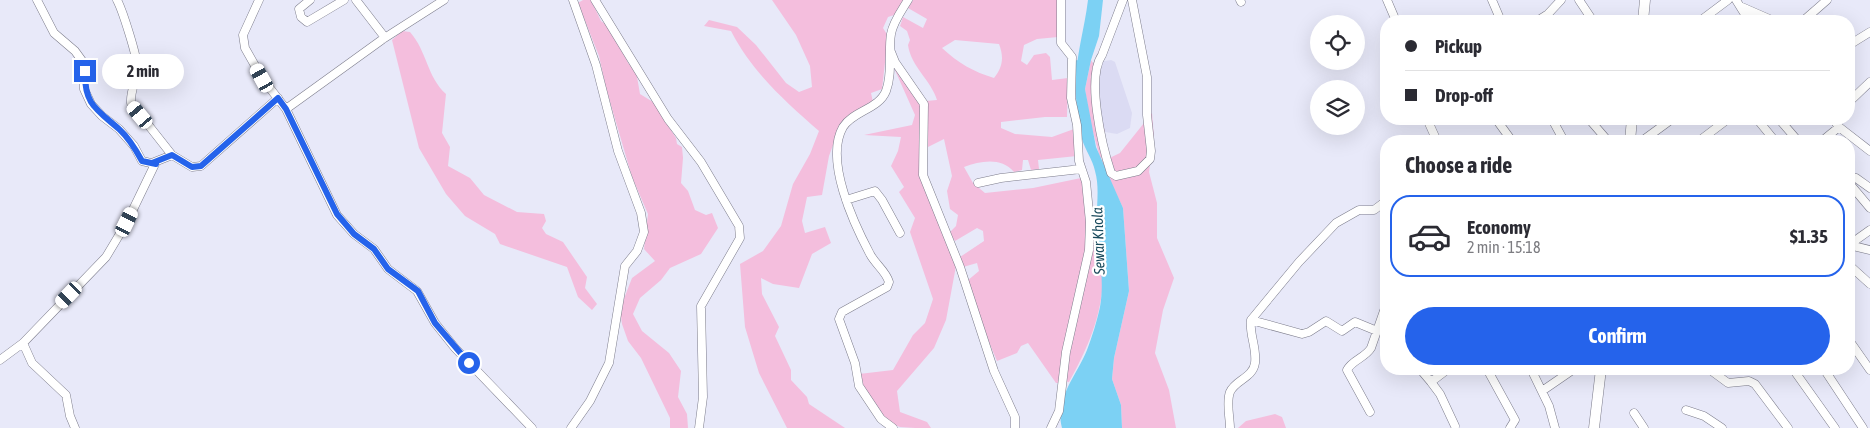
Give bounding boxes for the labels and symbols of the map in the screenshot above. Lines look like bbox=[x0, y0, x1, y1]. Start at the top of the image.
callout: 2 min bbox=[102, 54, 185, 88]
route end bbox=[74, 60, 96, 82]
car bbox=[248, 61, 275, 95]
car bbox=[124, 99, 155, 131]
car bbox=[113, 205, 140, 239]
water label: Sewar Khola bbox=[1088, 207, 1108, 276]
car bbox=[53, 279, 84, 311]
route start bbox=[458, 352, 480, 374]

